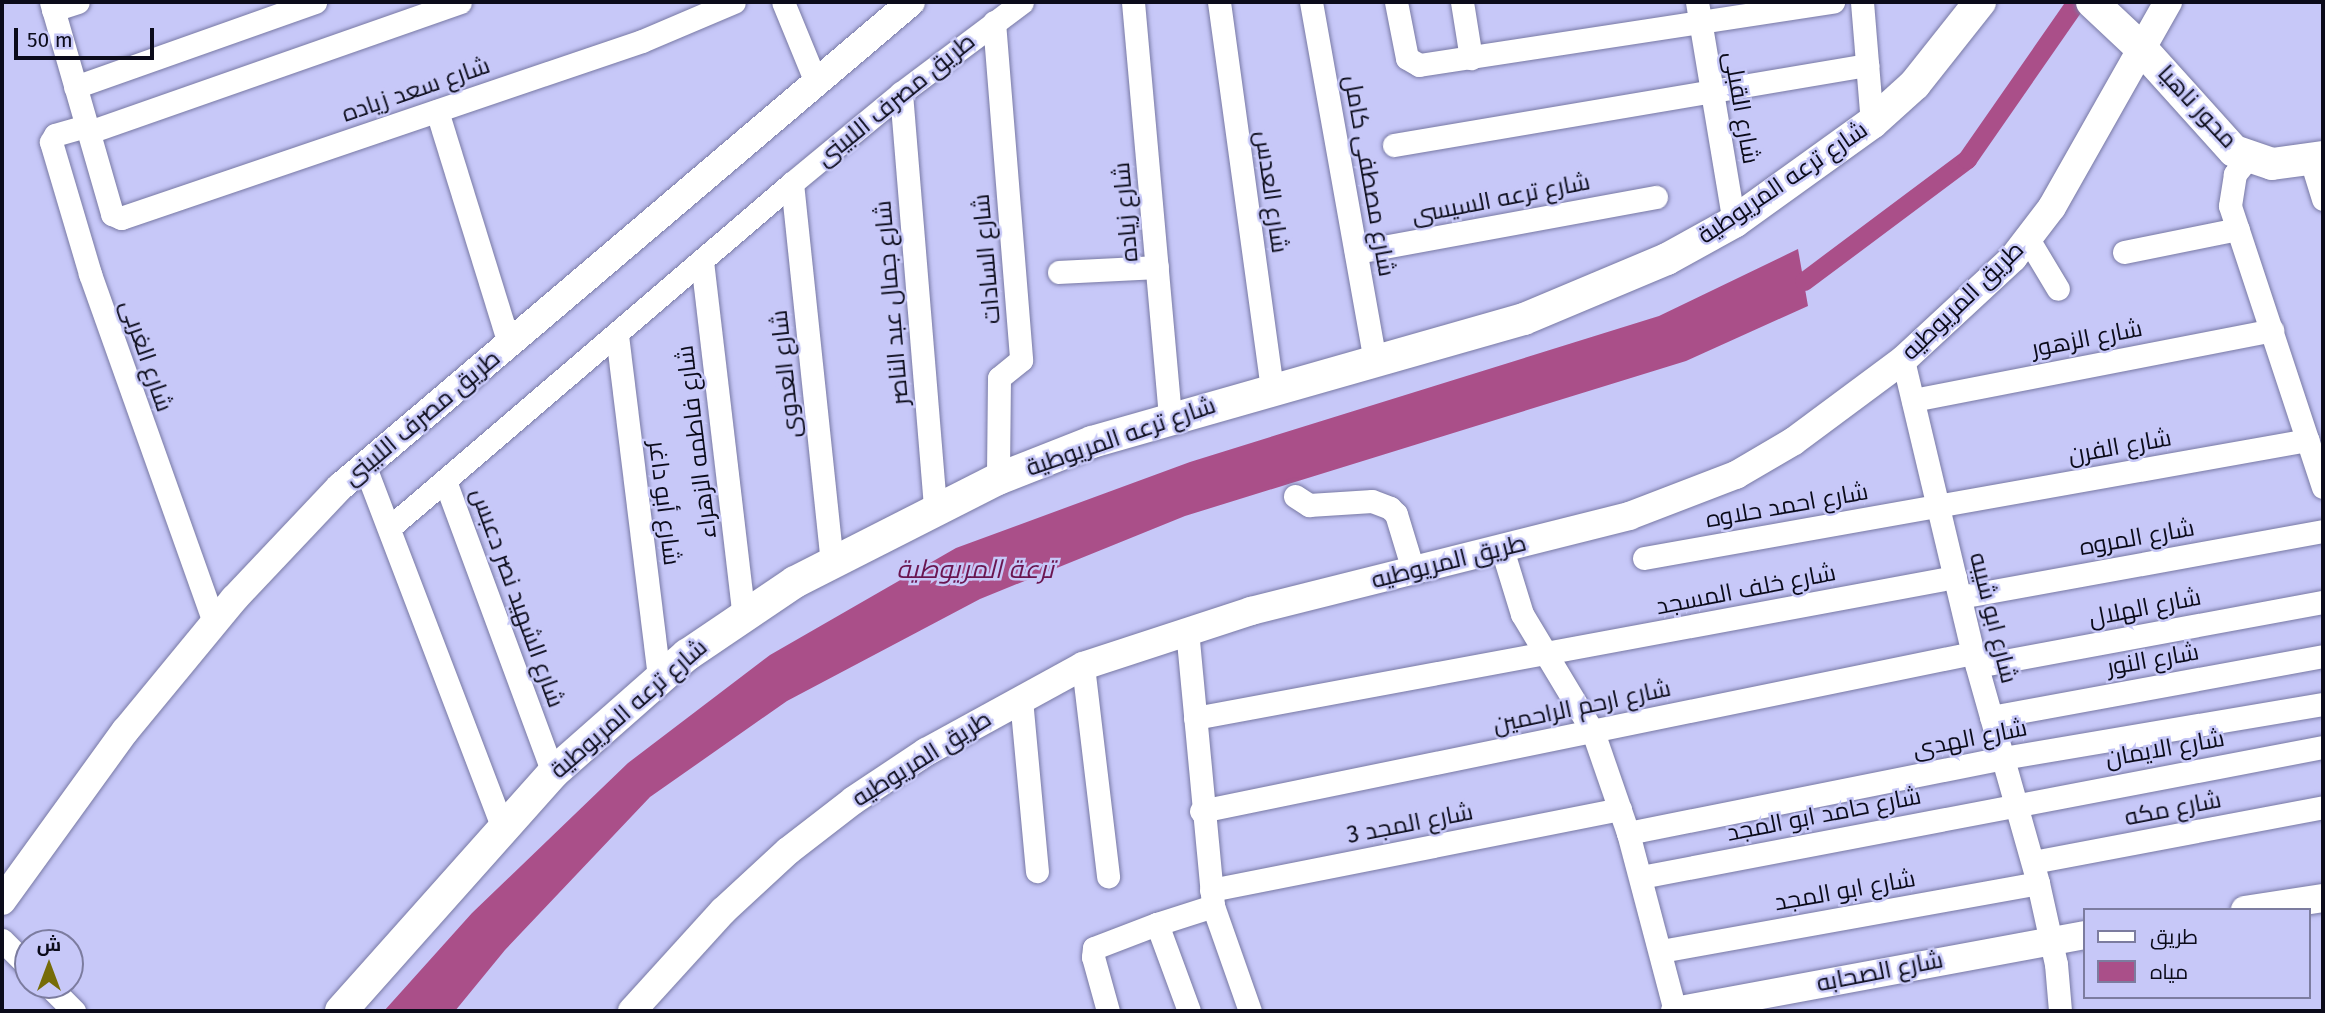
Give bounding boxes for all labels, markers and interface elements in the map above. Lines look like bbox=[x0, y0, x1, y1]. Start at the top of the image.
scale bar bbox=[18, 14, 158, 58]
text: 50 m bbox=[27, 27, 73, 53]
street label: طريق مصرف اللبينى bbox=[811, 27, 981, 173]
street label: شارع القبلى bbox=[1717, 50, 1765, 166]
street label: شارع سعد زياده bbox=[338, 51, 494, 129]
street label: محور ناهيا bbox=[2151, 59, 2243, 155]
street label: شارع مصطفى كامل bbox=[1337, 73, 1401, 279]
street label: شارع ترعه المريوطية bbox=[1693, 116, 1873, 250]
street label: شارع العدس bbox=[1248, 129, 1294, 255]
street label: شارع زياده bbox=[1107, 161, 1145, 263]
street label: شارع ترعه السيسى bbox=[1409, 168, 1593, 230]
street label: شارع السادات bbox=[967, 193, 1007, 325]
street label: شارع جمال عبد الناصر bbox=[869, 199, 915, 407]
street label: طريق المريوطيه bbox=[1896, 236, 2030, 366]
street label: شارع الغربى bbox=[114, 296, 178, 416]
street label: شارع العدوى bbox=[765, 309, 807, 439]
street label: شارع الزهور bbox=[2029, 314, 2145, 364]
street label: طريق مصرف اللبينى bbox=[338, 344, 506, 492]
street label: شارع فاطمه الزهراء bbox=[671, 344, 723, 540]
street label: شارع ترعه المريوطية bbox=[1023, 391, 1219, 483]
street label: شارع الفرن bbox=[2066, 424, 2174, 470]
street label: شارع أبو داغر bbox=[642, 439, 686, 567]
street label: شارع احمد حلاوه bbox=[1703, 478, 1871, 534]
street label: شارع الشهيد نصر دعبس bbox=[464, 485, 570, 711]
street label: شارع المروه bbox=[2077, 514, 2197, 562]
street label: طريق المريوطيه bbox=[1369, 529, 1529, 595]
street label: شارع ابو شيبه bbox=[1963, 550, 2023, 686]
water label: ترعة المريوطية bbox=[896, 554, 1054, 586]
street label: شارع خلف المسجد bbox=[1654, 558, 1838, 622]
street label: شارع الهلال bbox=[2086, 583, 2204, 633]
street label: شارع ترعه المريوطية bbox=[545, 633, 713, 785]
street label: شارع النور bbox=[2105, 638, 2201, 682]
street label: شارع ارحم الراحمين bbox=[1490, 674, 1674, 740]
street label: طريق المريوطيه bbox=[847, 705, 997, 813]
street label: شارع الهدى bbox=[1910, 714, 2030, 764]
street label: شارع الايمان bbox=[2103, 724, 2227, 774]
street label: شارع حامد ابو المجد bbox=[1724, 782, 1924, 848]
street label: شارع مكه bbox=[2122, 786, 2224, 832]
street label: شارع المجد 3 bbox=[1345, 798, 1475, 850]
street label: شارع ابو المجد bbox=[1772, 864, 1918, 918]
legend bbox=[2084, 908, 2311, 999]
text: طريق bbox=[2150, 924, 2198, 950]
north arrow bbox=[14, 929, 84, 999]
text: ش bbox=[37, 933, 61, 956]
street label: شارع الصحابه bbox=[1814, 946, 1946, 998]
text: مياه bbox=[2150, 959, 2188, 985]

